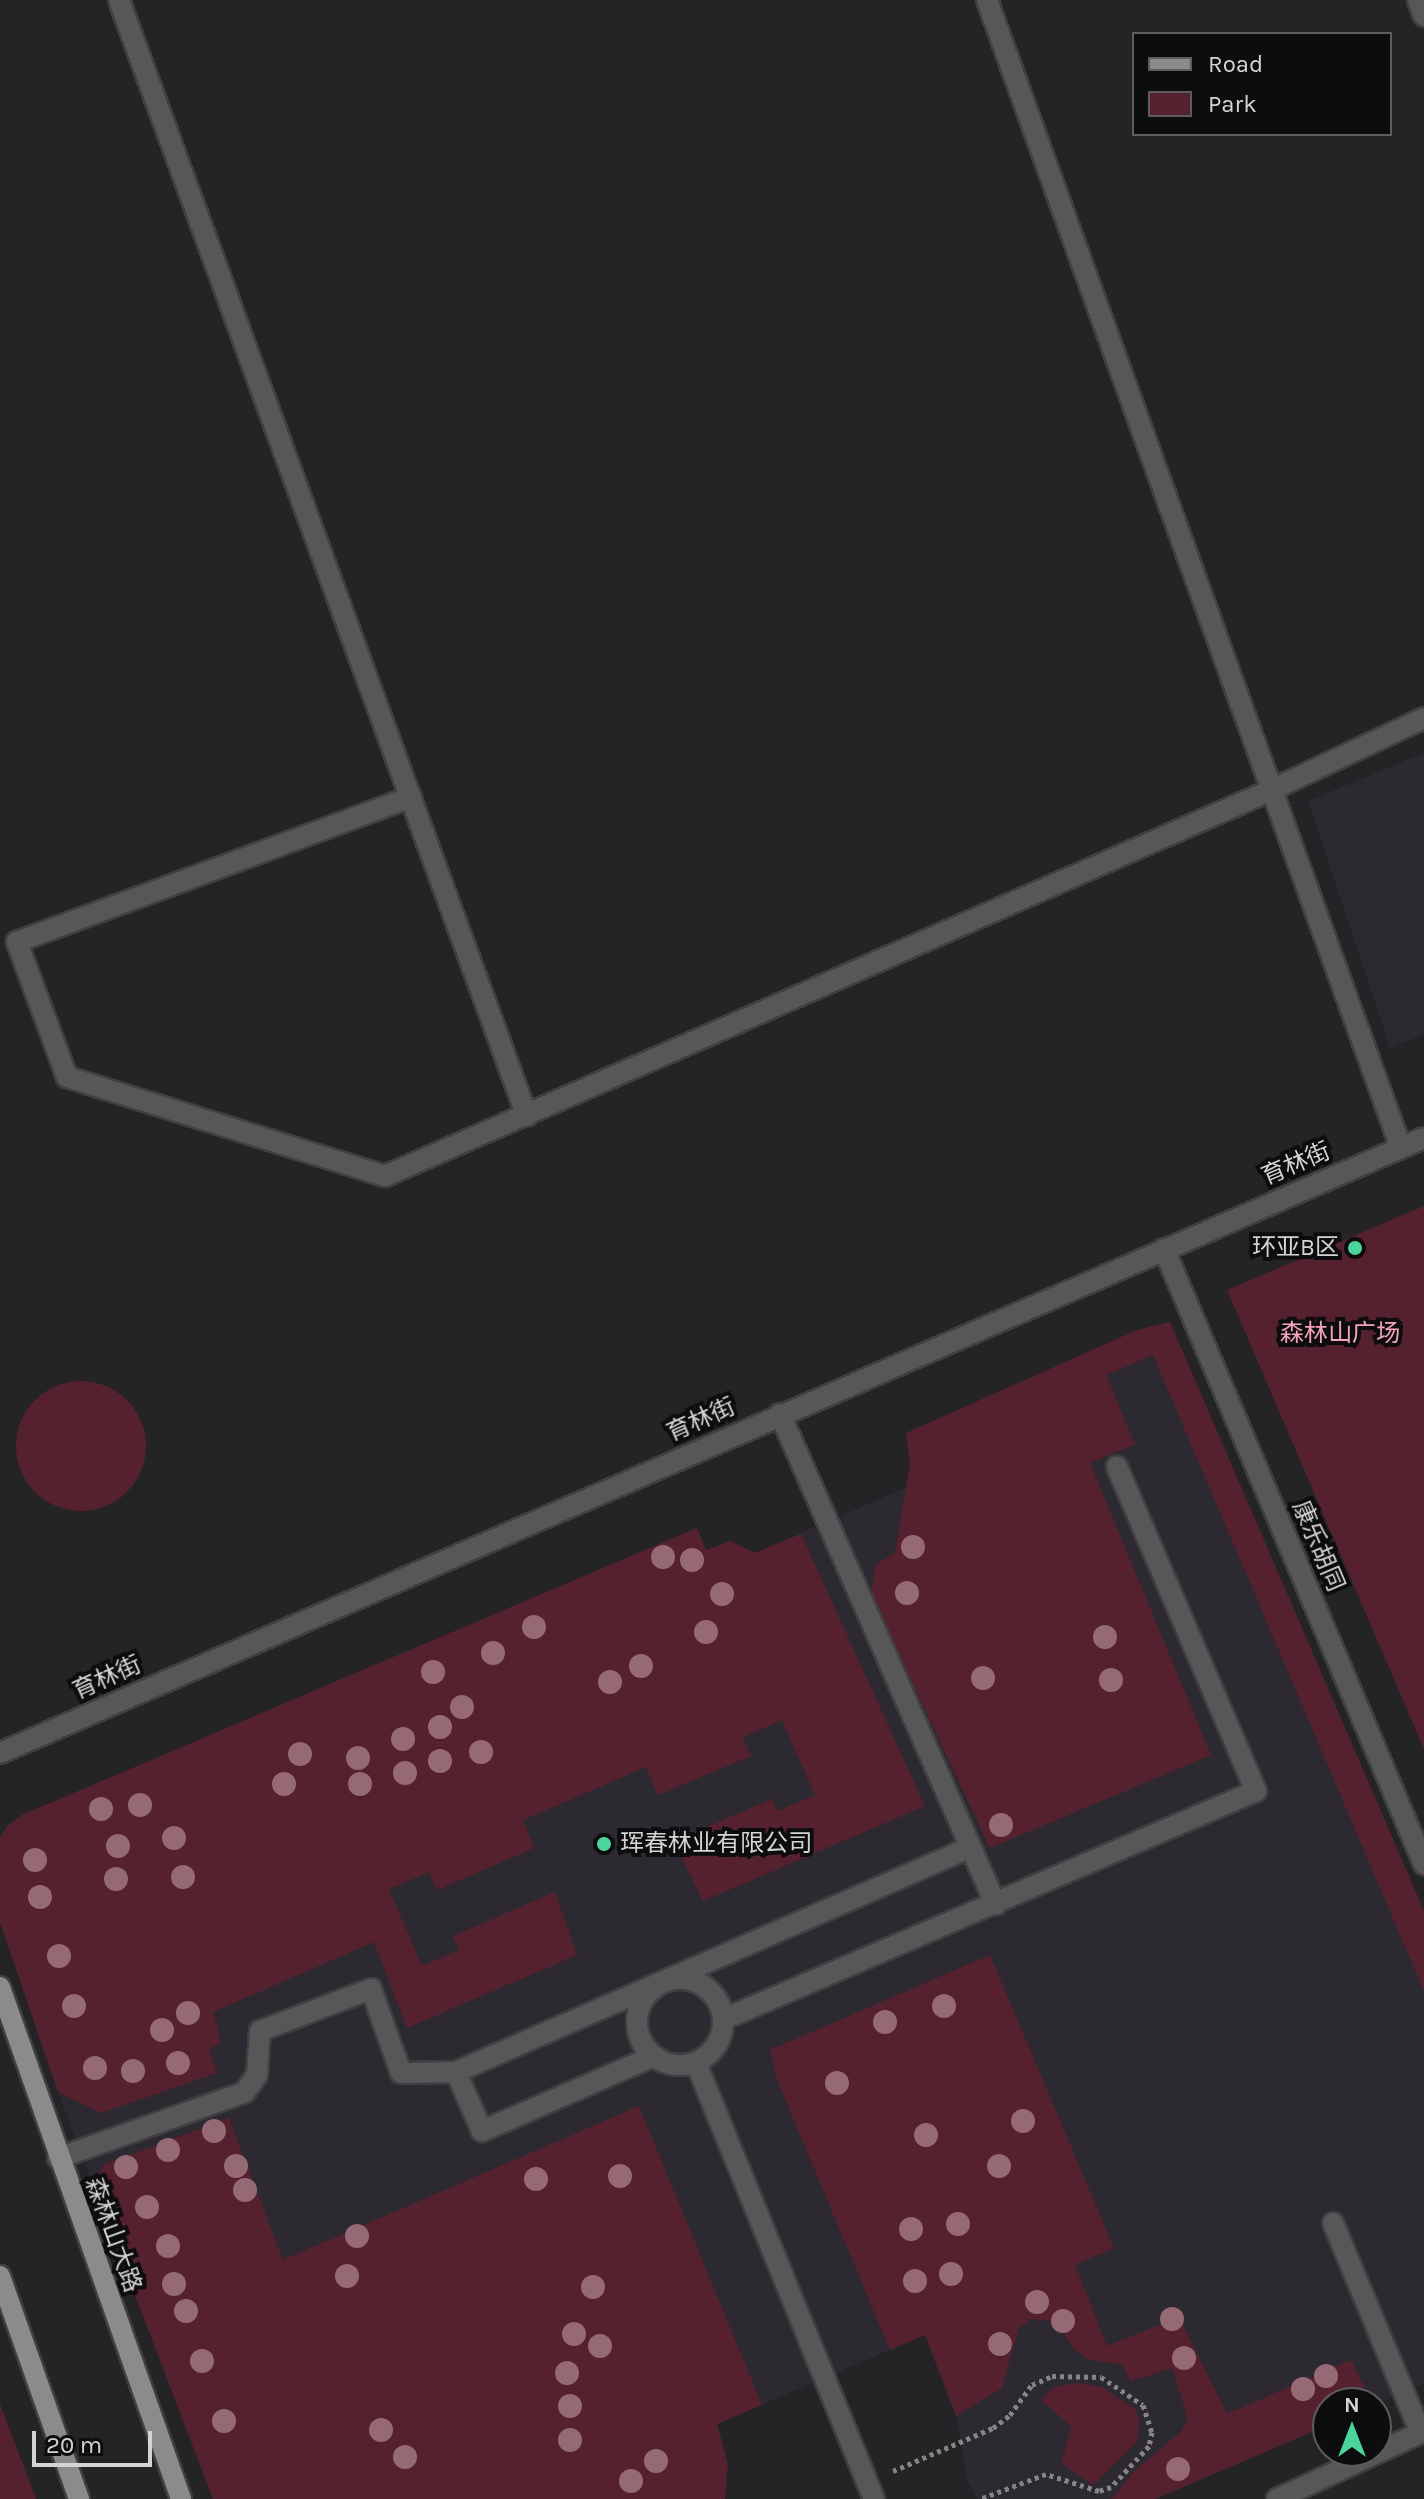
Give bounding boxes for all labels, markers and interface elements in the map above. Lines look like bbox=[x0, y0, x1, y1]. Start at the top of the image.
legend bbox=[1132, 32, 1392, 136]
text: Road bbox=[1208, 50, 1263, 78]
text: Park bbox=[1208, 90, 1257, 118]
street label: 育林街 bbox=[1257, 1137, 1335, 1191]
place label: 环亚B区 bbox=[1252, 1234, 1339, 1262]
marker: 环亚B区 bbox=[1346, 1239, 1364, 1257]
park label: 森林山广场 bbox=[1280, 1320, 1400, 1348]
street label: 育林街 bbox=[662, 1392, 740, 1448]
street label: 康乐胡同 bbox=[1286, 1496, 1350, 1596]
street label: 育林街 bbox=[68, 1650, 146, 1706]
place label: 珲春林业有限公司 bbox=[620, 1830, 812, 1858]
marker: 珲春林业有限公司 bbox=[595, 1835, 613, 1853]
street label: 森林山大路 bbox=[79, 2174, 147, 2296]
north arrow bbox=[1312, 2387, 1392, 2467]
text: N bbox=[1344, 2392, 1360, 2418]
scale bar bbox=[36, 2415, 156, 2465]
text: 20 m bbox=[46, 2431, 102, 2459]

